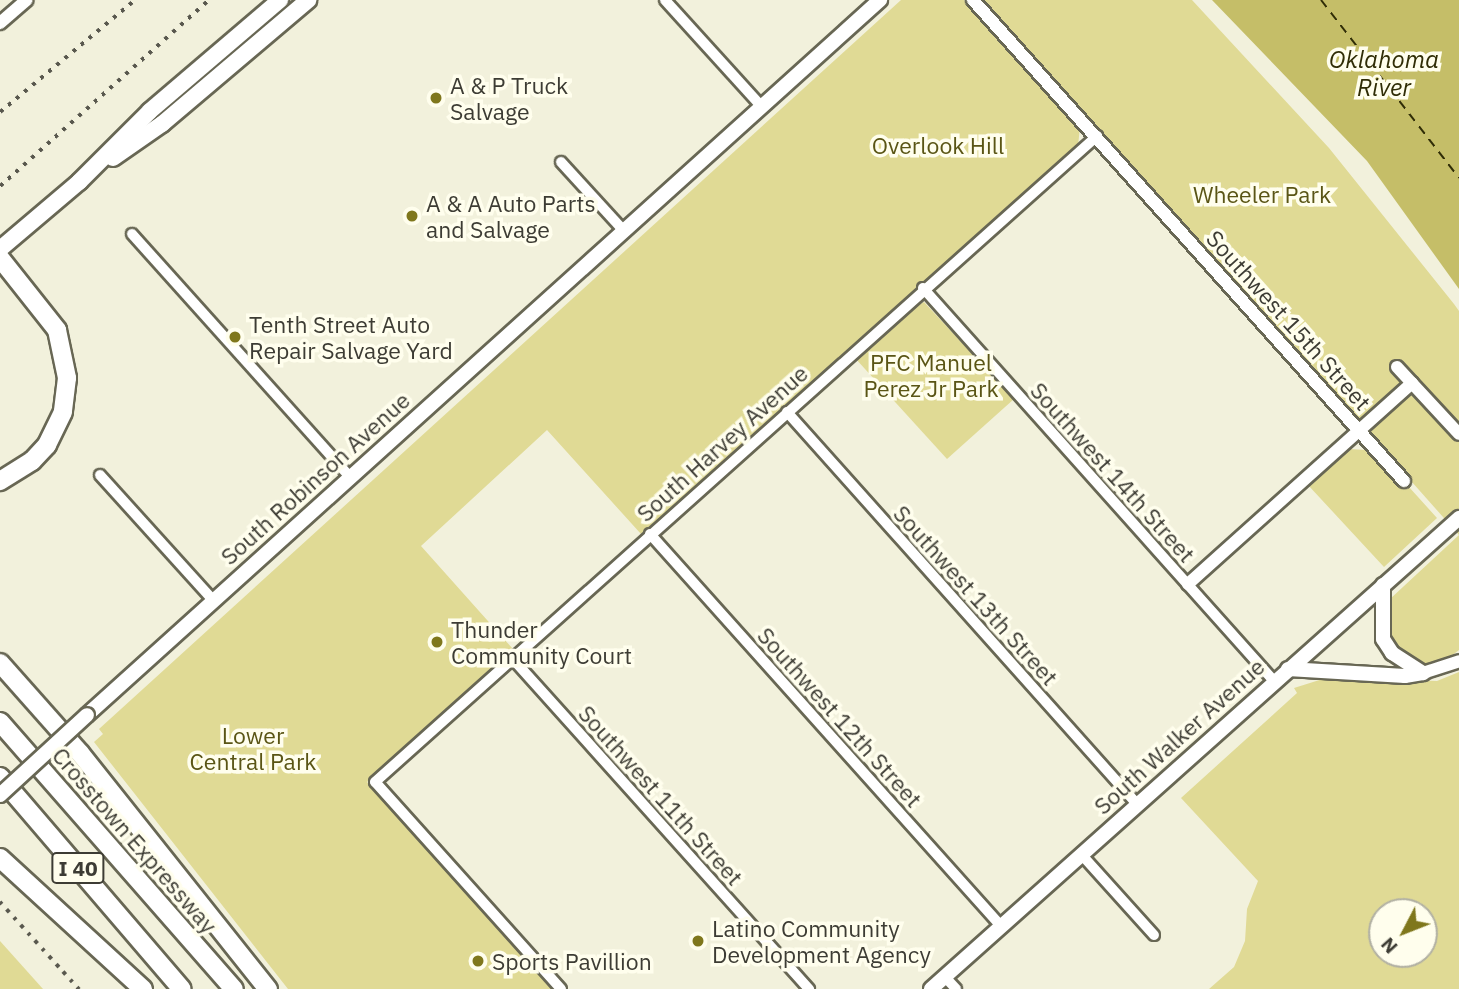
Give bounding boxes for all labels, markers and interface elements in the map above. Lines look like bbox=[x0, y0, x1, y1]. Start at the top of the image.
water label: Oklahoma River bbox=[1329, 46, 1439, 102]
place label: A & P Truck Salvage bbox=[450, 71, 568, 125]
marker: A & P Truck Salvage bbox=[428, 90, 444, 106]
park label: Overlook Hill bbox=[872, 131, 1004, 159]
park label: Wheeler Park bbox=[1193, 180, 1331, 208]
place label: A & A Auto Parts and Salvage bbox=[426, 189, 596, 243]
marker: A & A Auto Parts and Salvage bbox=[404, 208, 420, 224]
street label: Southwest 15th Street bbox=[1201, 224, 1377, 416]
place label: Tenth Street Auto Repair Salvage Yard bbox=[249, 310, 453, 364]
marker: Tenth Street Auto Repair Salvage Yard bbox=[227, 329, 243, 345]
park label: PFC Manuel Perez Jr Park bbox=[863, 348, 999, 402]
street label: South Harvey Avenue bbox=[631, 359, 813, 527]
street label: Southwest 14th Street bbox=[1025, 376, 1201, 568]
street label: South Robinson Avenue bbox=[215, 386, 415, 570]
street label: Southwest 13th Street bbox=[888, 499, 1064, 691]
place label: Thunder Community Court bbox=[451, 615, 632, 669]
street label: Southwest 12th Street bbox=[752, 621, 928, 813]
marker: Thunder Community Court bbox=[429, 634, 445, 650]
street label: South Walker Avenue bbox=[1088, 652, 1270, 820]
street label: Southwest 11th Street bbox=[573, 699, 749, 891]
park label: Lower Central Park bbox=[190, 721, 316, 775]
street label: Crosstown Expressway bbox=[47, 742, 223, 938]
road number: I 40 bbox=[50, 850, 106, 886]
north arrow bbox=[1368, 898, 1438, 968]
place label: Latino Community Development Agency bbox=[712, 914, 931, 968]
marker: Latino Community Development Agency bbox=[690, 933, 706, 949]
text: N bbox=[1375, 933, 1402, 959]
place label: Sports Pavillion bbox=[492, 947, 652, 975]
marker: Sports Pavillion bbox=[470, 953, 486, 969]

